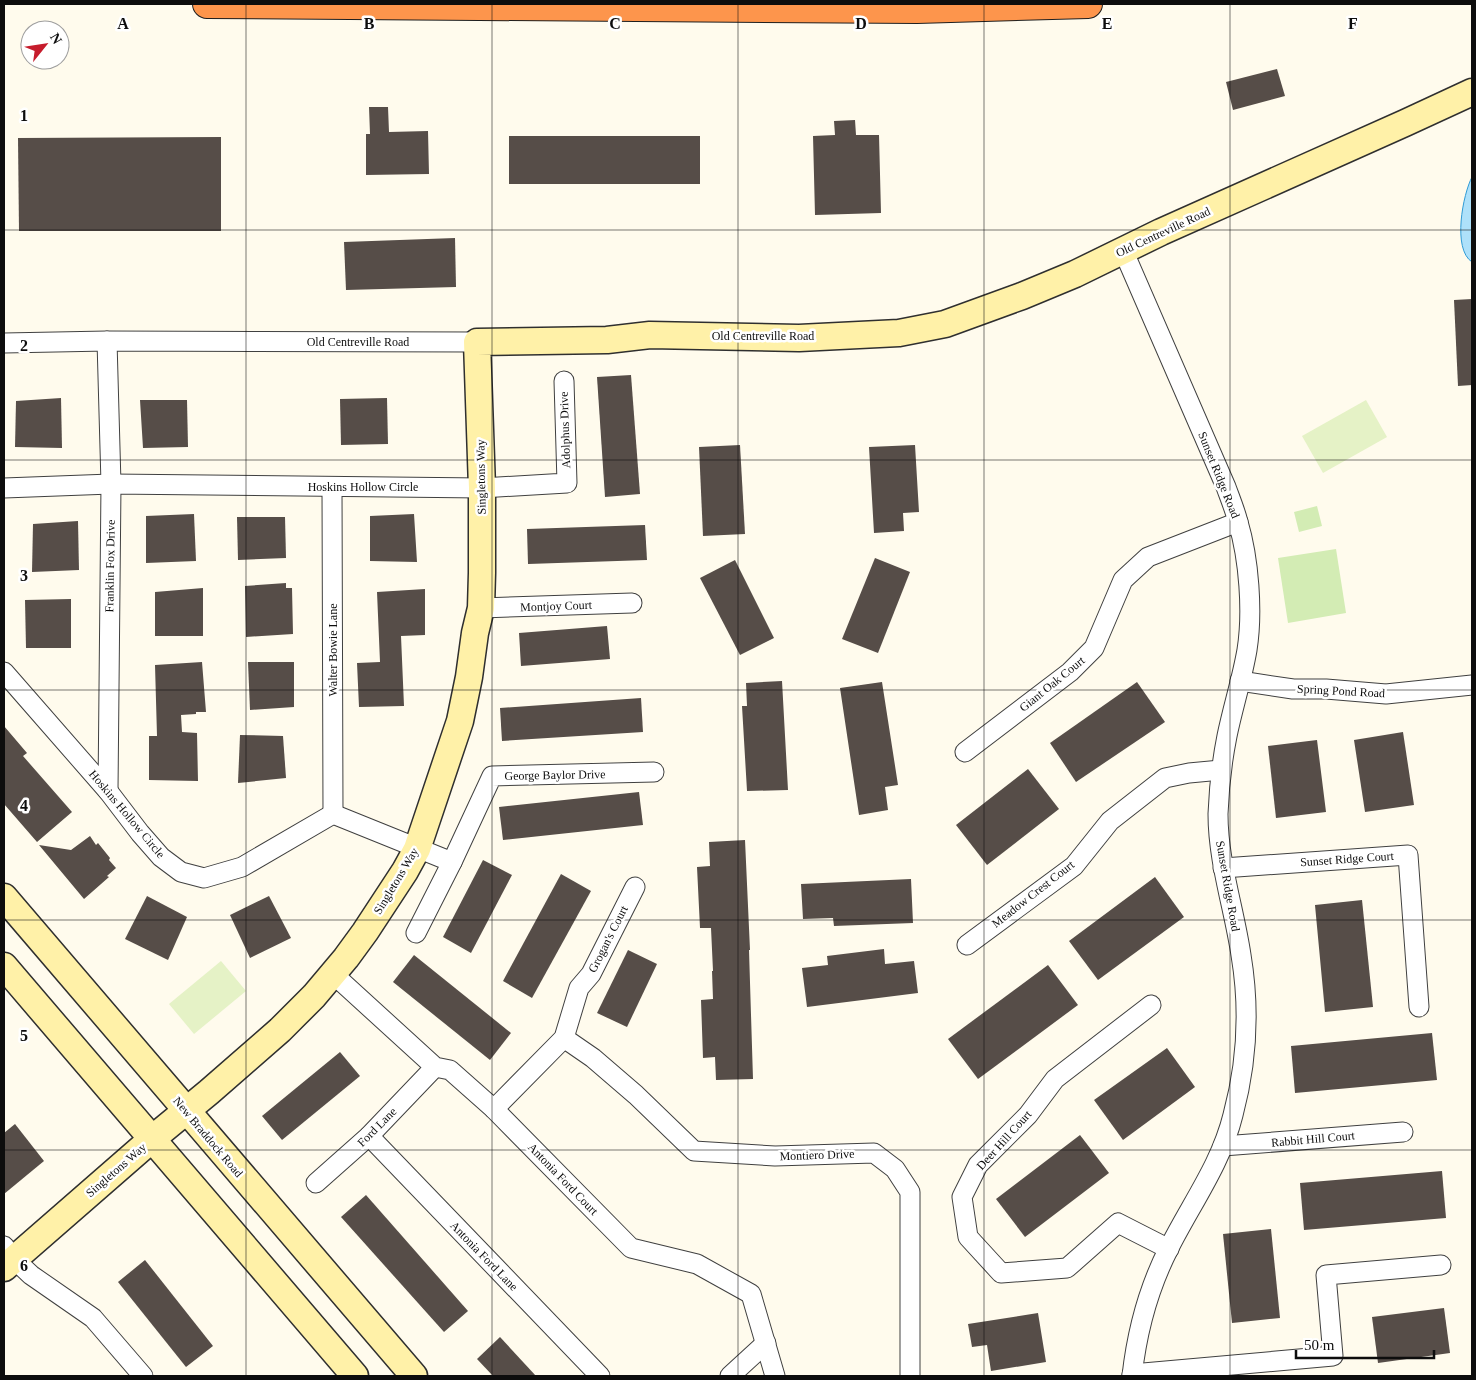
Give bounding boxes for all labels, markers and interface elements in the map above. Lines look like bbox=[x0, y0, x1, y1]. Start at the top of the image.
text: A bbox=[117, 15, 129, 32]
text: B bbox=[364, 15, 375, 32]
text: C bbox=[609, 15, 621, 32]
text: D bbox=[855, 15, 867, 32]
text: E bbox=[1102, 15, 1112, 32]
text: F bbox=[1348, 15, 1358, 32]
north arrow bbox=[20, 20, 70, 70]
text: N bbox=[47, 31, 65, 47]
text: 1 bbox=[20, 107, 28, 124]
street label: Old Centreville Road bbox=[1114, 204, 1212, 260]
street label: Old Centreville Road bbox=[712, 329, 814, 343]
street label: Old Centreville Road bbox=[307, 335, 409, 349]
text: 2 bbox=[20, 337, 28, 354]
street label: Adolphus Drive bbox=[557, 391, 573, 469]
street label: Sunset Ridge Road bbox=[1195, 430, 1243, 520]
street label: Singletons Way bbox=[473, 439, 489, 515]
street label: Hoskins Hollow Circle bbox=[308, 480, 418, 494]
street label: Franklin Fox Drive bbox=[102, 520, 118, 612]
text: 3 bbox=[20, 567, 28, 584]
street label: Montjoy Court bbox=[520, 598, 593, 614]
street label: Walter Bowie Lane bbox=[326, 604, 340, 697]
street label: Giant Oak Court bbox=[1017, 653, 1088, 715]
street label: Spring Pond Road bbox=[1297, 682, 1385, 700]
street label: Hoskins Hollow Circle bbox=[86, 767, 168, 861]
street label: George Baylor Drive bbox=[504, 767, 606, 783]
text: 4 bbox=[20, 797, 28, 814]
street label: Sunset Ridge Road bbox=[1213, 839, 1243, 933]
street label: Singletons Way bbox=[371, 845, 421, 917]
street label: Sunset Ridge Court bbox=[1300, 849, 1395, 869]
street label: Meadow Crest Court bbox=[989, 857, 1077, 931]
street label: Grogan's Court bbox=[585, 903, 631, 975]
text: 5 bbox=[20, 1027, 28, 1044]
street label: New Braddock Road bbox=[170, 1094, 246, 1180]
street label: Ford Lane bbox=[354, 1104, 400, 1150]
street label: Deer Hill Court bbox=[974, 1107, 1035, 1173]
street label: Rabbit Hill Court bbox=[1271, 1128, 1356, 1150]
street label: Singletons Way bbox=[83, 1140, 149, 1200]
street label: Antonia Ford Court bbox=[525, 1140, 601, 1218]
street label: Montiero Drive bbox=[779, 1147, 855, 1163]
street label: Antonia Ford Lane bbox=[447, 1218, 521, 1294]
text: 6 bbox=[20, 1257, 28, 1274]
scale bar bbox=[1296, 1328, 1434, 1360]
text: 50 m bbox=[1304, 1337, 1335, 1353]

